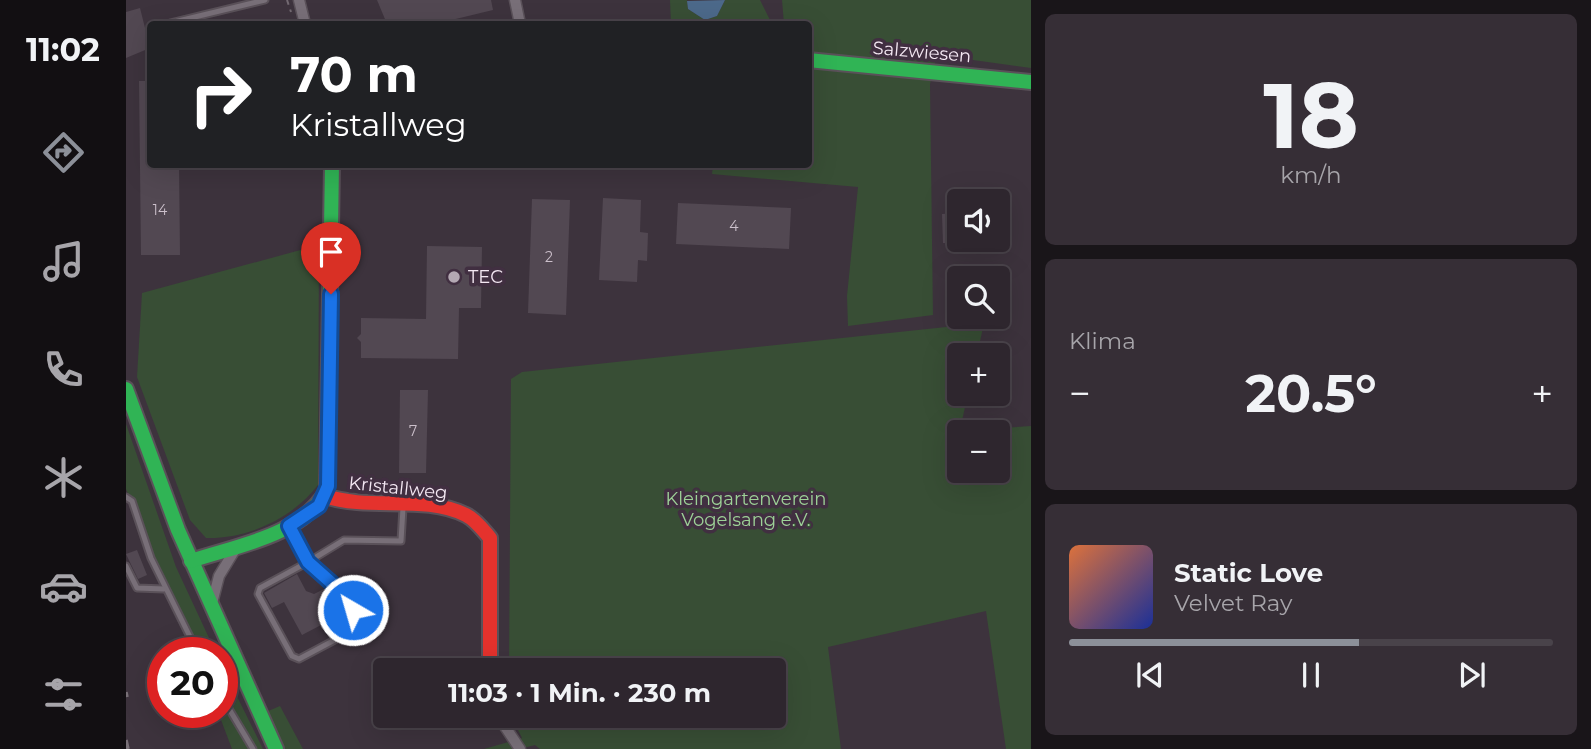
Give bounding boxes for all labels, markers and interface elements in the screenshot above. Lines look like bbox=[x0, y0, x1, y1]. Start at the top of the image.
text: 11:02 bbox=[26, 30, 100, 69]
street label: Salzwiesen bbox=[872, 37, 972, 67]
text: 70 m bbox=[290, 45, 418, 104]
icon: right bbox=[175, 49, 266, 140]
text: 18 bbox=[1263, 60, 1359, 171]
text: Kristallweg bbox=[290, 105, 467, 144]
icon: directions bbox=[39, 128, 88, 177]
text: km/h bbox=[1280, 161, 1342, 189]
map controls bbox=[947, 189, 1010, 483]
button: sound bbox=[947, 189, 1010, 252]
house number: 14 bbox=[153, 201, 168, 219]
house number: 4 bbox=[729, 217, 739, 235]
pin bbox=[301, 222, 361, 294]
icon: arrive bbox=[312, 233, 350, 271]
icon: music bbox=[39, 237, 88, 286]
house number: 2 bbox=[545, 248, 553, 266]
place label: TEC bbox=[468, 266, 503, 288]
button: search bbox=[947, 266, 1010, 329]
marker: TEC bbox=[446, 269, 462, 285]
text: Klima bbox=[1069, 327, 1136, 355]
button: + bbox=[947, 343, 1010, 406]
icon: phone bbox=[39, 345, 88, 394]
text: 20.5° bbox=[1245, 362, 1377, 425]
text: − bbox=[1069, 370, 1091, 417]
text: + bbox=[1531, 370, 1553, 417]
button: − bbox=[947, 420, 1010, 483]
house number: 7 bbox=[409, 422, 417, 440]
icon: climate bbox=[39, 453, 88, 502]
street label: Kristallweg bbox=[347, 472, 449, 504]
park label: Kleingartenverein Vogelsang e.V. bbox=[665, 488, 827, 531]
text: Static Love bbox=[1174, 557, 1323, 589]
icon: car bbox=[39, 562, 88, 611]
position arrow bbox=[316, 573, 390, 647]
text: Velvet Ray bbox=[1174, 589, 1292, 617]
speed limit sign: 20 bbox=[147, 637, 238, 728]
icon: previous bbox=[1131, 656, 1169, 694]
icon: pause bbox=[1292, 656, 1330, 694]
icon: next bbox=[1453, 656, 1491, 694]
icon: filters bbox=[39, 670, 88, 719]
text: 11:03 · 1 Min. · 230 m bbox=[448, 677, 711, 709]

